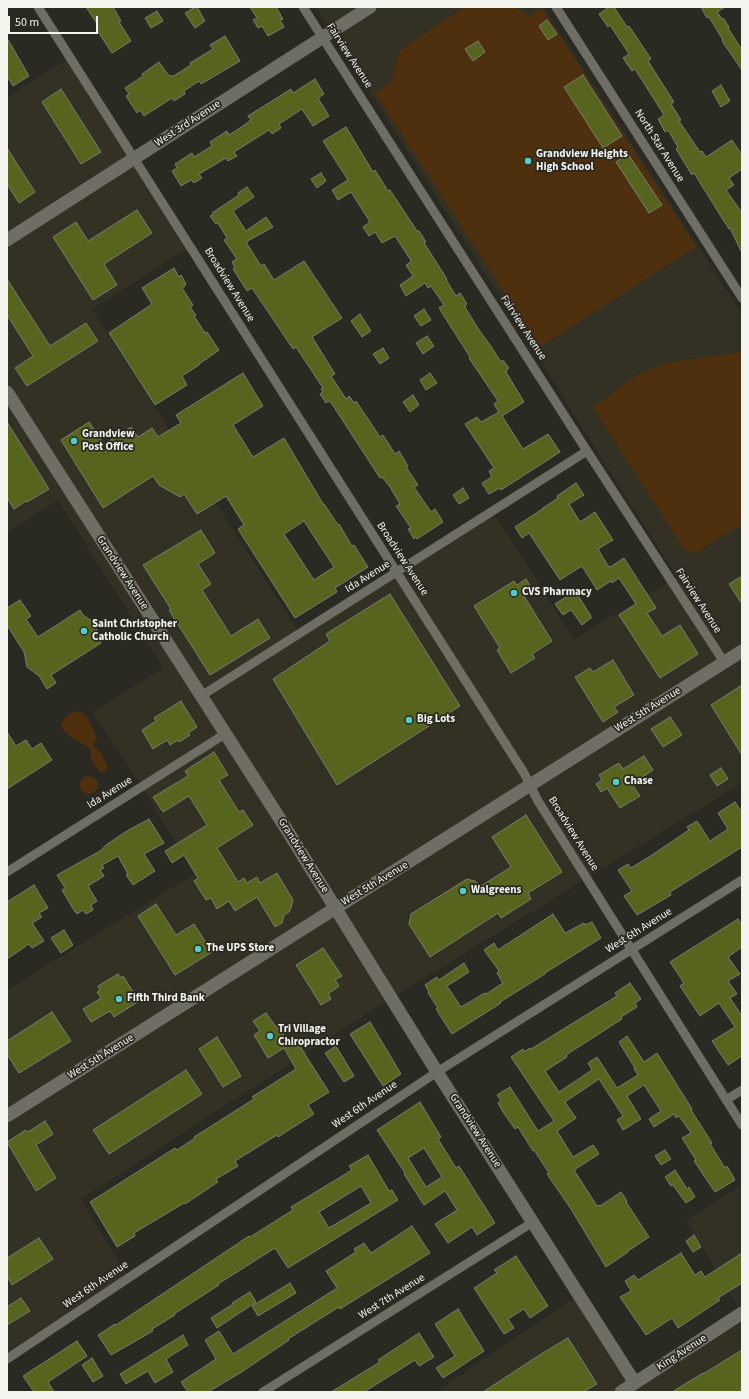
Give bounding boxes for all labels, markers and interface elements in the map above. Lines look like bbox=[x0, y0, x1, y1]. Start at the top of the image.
scale bar bbox=[10, 8, 100, 34]
text: 50 m bbox=[15, 14, 39, 31]
street label: Fairview Avenue bbox=[323, 21, 375, 91]
street label: West 3rd Avenue bbox=[153, 98, 223, 150]
street label: North Star Avenue bbox=[631, 107, 687, 185]
place label: Grandview Heights High School bbox=[536, 148, 628, 174]
marker: Grandview Heights High School bbox=[523, 156, 533, 166]
street label: Broadview Avenue bbox=[201, 245, 257, 325]
street label: Fairview Avenue bbox=[497, 293, 549, 363]
place label: Grandview Post Office bbox=[82, 428, 134, 454]
marker: Grandview Post Office bbox=[69, 436, 79, 446]
street label: Broadview Avenue bbox=[373, 520, 431, 598]
street label: Grandview Avenue bbox=[93, 534, 151, 612]
street label: Ida Avenue bbox=[343, 558, 393, 596]
street label: Fairview Avenue bbox=[672, 566, 724, 636]
place label: CVS Pharmacy bbox=[522, 586, 592, 600]
marker: CVS Pharmacy bbox=[509, 588, 519, 598]
place label: Saint Christopher Catholic Church bbox=[92, 618, 177, 644]
marker: Saint Christopher Catholic Church bbox=[79, 626, 89, 636]
street label: West 5th Avenue bbox=[612, 684, 684, 736]
place label: Big Lots bbox=[417, 713, 455, 727]
marker: Big Lots bbox=[404, 715, 414, 725]
street label: Ida Avenue bbox=[85, 774, 135, 812]
place label: Chase bbox=[624, 775, 653, 789]
marker: Chase bbox=[611, 777, 621, 787]
street label: Broadview Avenue bbox=[545, 794, 601, 874]
street label: Grandview Avenue bbox=[275, 816, 331, 896]
street label: West 5th Avenue bbox=[339, 859, 411, 909]
place label: Walgreens bbox=[471, 884, 521, 898]
marker: Walgreens bbox=[458, 886, 468, 896]
street label: West 6th Avenue bbox=[603, 905, 675, 957]
place label: The UPS Store bbox=[206, 942, 274, 956]
marker: The UPS Store bbox=[193, 944, 203, 954]
place label: Fifth Third Bank bbox=[127, 992, 205, 1006]
marker: Fifth Third Bank bbox=[114, 994, 124, 1004]
place label: Tri Village Chiropractor bbox=[278, 1023, 340, 1049]
street label: West 5th Avenue bbox=[65, 1031, 137, 1083]
marker: Tri Village Chiropractor bbox=[265, 1031, 275, 1041]
street label: West 6th Avenue bbox=[330, 1078, 400, 1132]
street label: Grandview Avenue bbox=[446, 1092, 504, 1170]
street label: West 6th Avenue bbox=[61, 1258, 131, 1312]
street label: West 7th Avenue bbox=[356, 1271, 428, 1323]
street label: King Avenue bbox=[655, 1332, 709, 1374]

